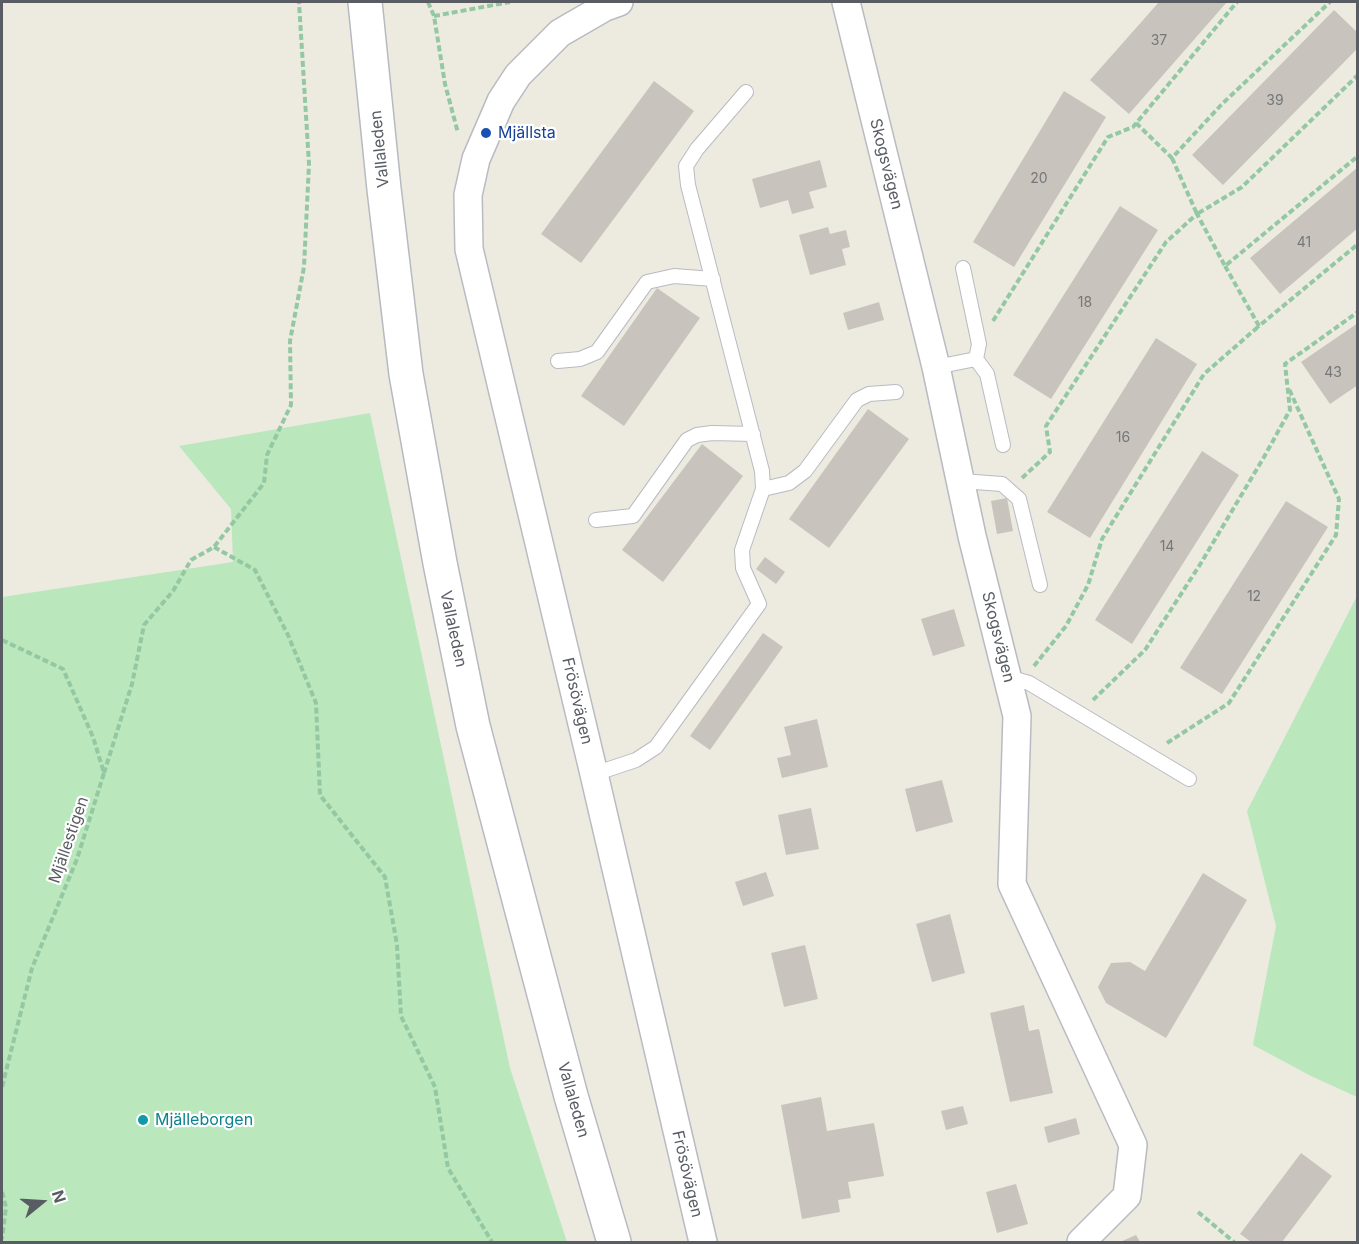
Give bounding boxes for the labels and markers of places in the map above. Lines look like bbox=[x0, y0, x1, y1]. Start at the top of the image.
place label: Mjällsta bbox=[498, 123, 556, 143]
marker: Mjällsta bbox=[479, 126, 493, 140]
place label: Mjälleborgen bbox=[155, 1110, 253, 1130]
marker: Mjälleborgen bbox=[136, 1113, 150, 1127]

